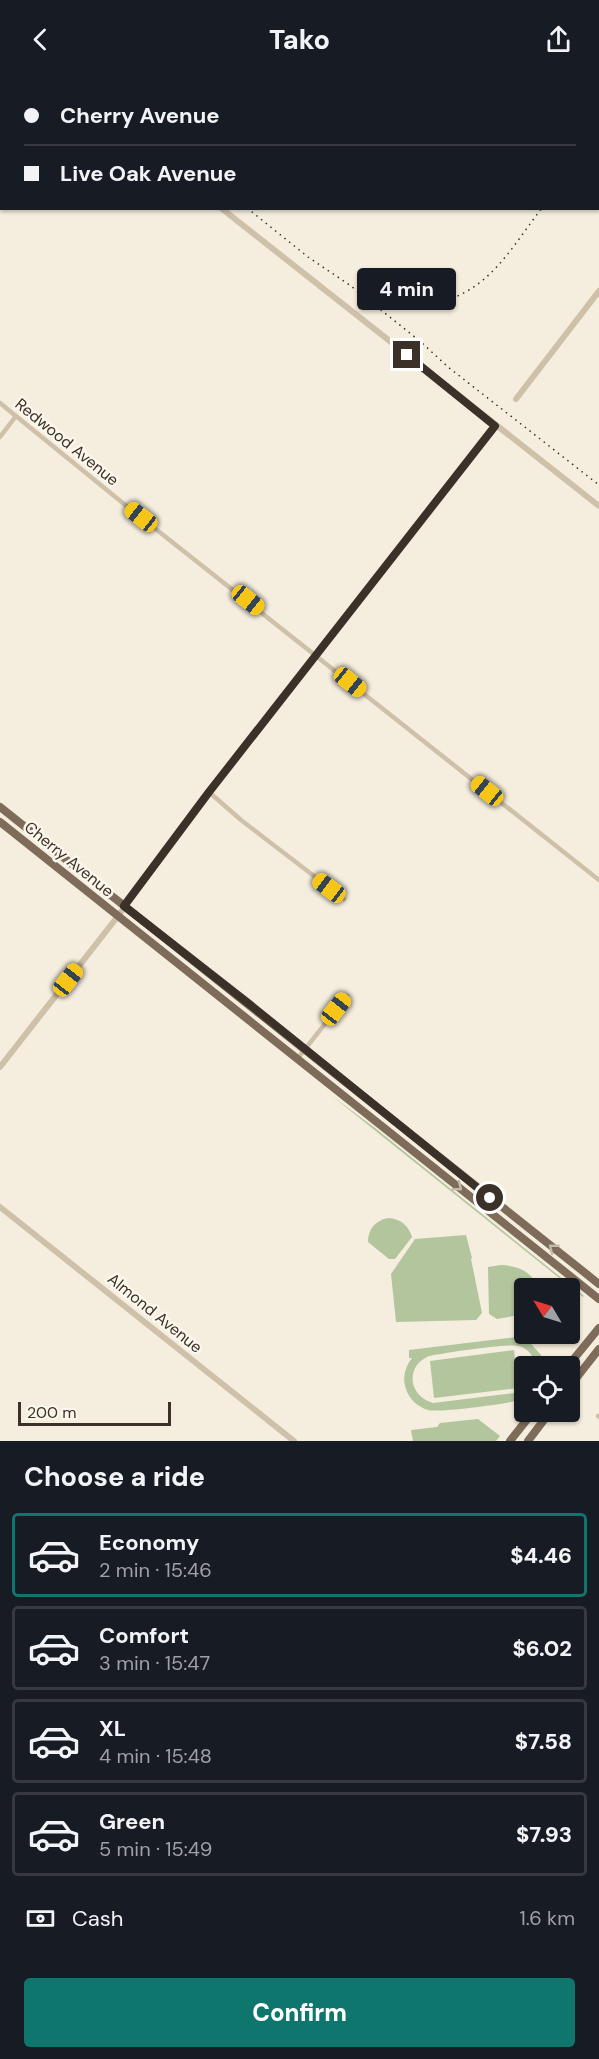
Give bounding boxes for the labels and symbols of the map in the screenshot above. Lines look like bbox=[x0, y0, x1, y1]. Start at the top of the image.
callout: 4 min bbox=[358, 268, 456, 310]
route end bbox=[393, 341, 420, 368]
street label: Redwood Avenue bbox=[11, 394, 123, 490]
car bbox=[121, 499, 161, 535]
car bbox=[228, 582, 268, 618]
car bbox=[330, 664, 370, 700]
car bbox=[467, 773, 507, 809]
street label: Cherry Avenue bbox=[20, 817, 118, 901]
car bbox=[309, 870, 349, 906]
car bbox=[50, 960, 86, 1000]
car bbox=[318, 989, 354, 1029]
one-way arrow bbox=[451, 1180, 462, 1191]
route start bbox=[476, 1184, 503, 1211]
one-way arrow bbox=[549, 1244, 560, 1255]
street label: Almond Avenue bbox=[103, 1268, 207, 1358]
north arrow bbox=[514, 1278, 580, 1344]
scale bar bbox=[18, 1399, 171, 1426]

